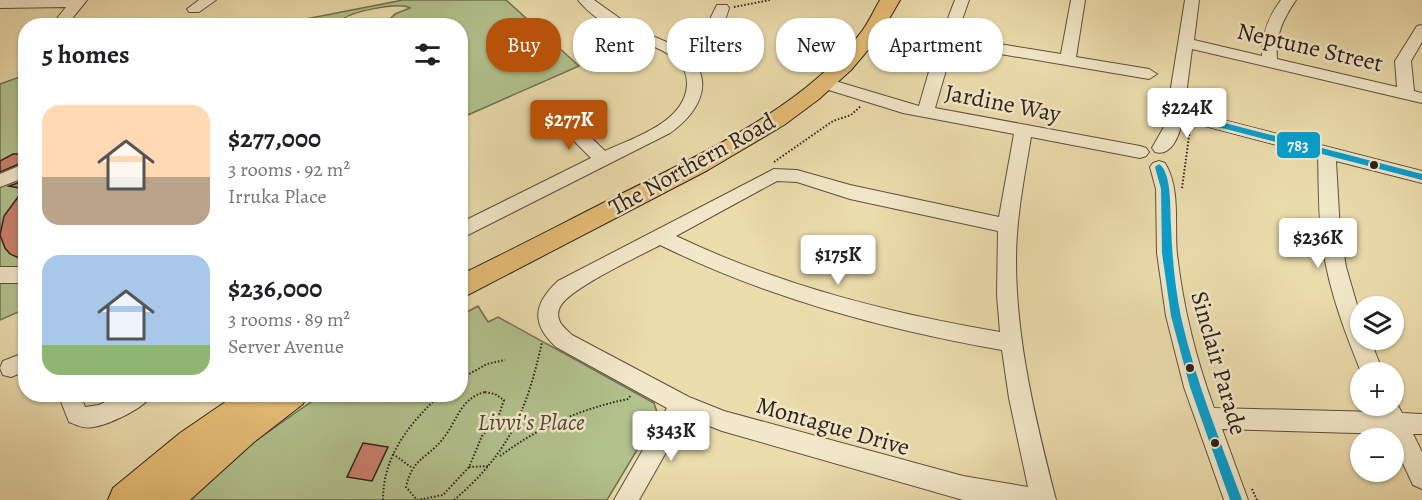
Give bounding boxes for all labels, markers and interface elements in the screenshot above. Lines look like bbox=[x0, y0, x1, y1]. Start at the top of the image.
street label: Neptune Street bbox=[1234, 15, 1386, 79]
chip: Buy bbox=[486, 18, 561, 72]
chip: Rent bbox=[573, 18, 655, 72]
chip: Filters bbox=[667, 18, 764, 72]
chip: New bbox=[776, 18, 856, 72]
chip: Apartment bbox=[868, 18, 1003, 72]
text: 5 homes bbox=[42, 37, 130, 72]
icon: filters bbox=[411, 38, 444, 71]
street label: Jardine Way bbox=[942, 76, 1064, 130]
pin: $224K bbox=[1145, 88, 1229, 139]
text: $224K bbox=[1161, 94, 1213, 121]
pin: $277K bbox=[527, 100, 611, 151]
street label: The Northern Road bbox=[603, 105, 781, 223]
text: $277K bbox=[544, 106, 594, 133]
text: $277,000 bbox=[228, 121, 321, 156]
icon: home bbox=[90, 129, 162, 201]
line badge: 783 bbox=[1276, 131, 1321, 159]
text: 783 bbox=[1287, 135, 1309, 157]
text: 3 rooms · 92 m² bbox=[228, 156, 350, 183]
unlabelled marker bbox=[1368, 159, 1380, 171]
text: Irruka Place bbox=[228, 183, 326, 210]
pin: $236K bbox=[1276, 218, 1360, 269]
text: $236K bbox=[1293, 224, 1343, 251]
pin: $175K bbox=[796, 235, 880, 286]
text: $175K bbox=[815, 241, 861, 268]
text: $236,000 bbox=[228, 271, 322, 306]
icon: home bbox=[90, 279, 162, 351]
street label: Sinclair Parade bbox=[1183, 287, 1255, 439]
map controls bbox=[1350, 296, 1404, 482]
button: layers bbox=[1350, 296, 1404, 350]
text: 3 rooms · 89 m² bbox=[228, 306, 350, 333]
text: Server Avenue bbox=[228, 333, 344, 360]
unlabelled marker bbox=[1184, 362, 1196, 374]
button: + bbox=[1350, 362, 1404, 416]
street label: Montague Drive bbox=[752, 389, 914, 463]
park label: Livvi's Place bbox=[477, 406, 585, 438]
pin: $343K bbox=[629, 411, 713, 462]
text: $343K bbox=[646, 417, 696, 444]
button: − bbox=[1350, 428, 1404, 482]
unlabelled marker bbox=[1209, 437, 1221, 449]

